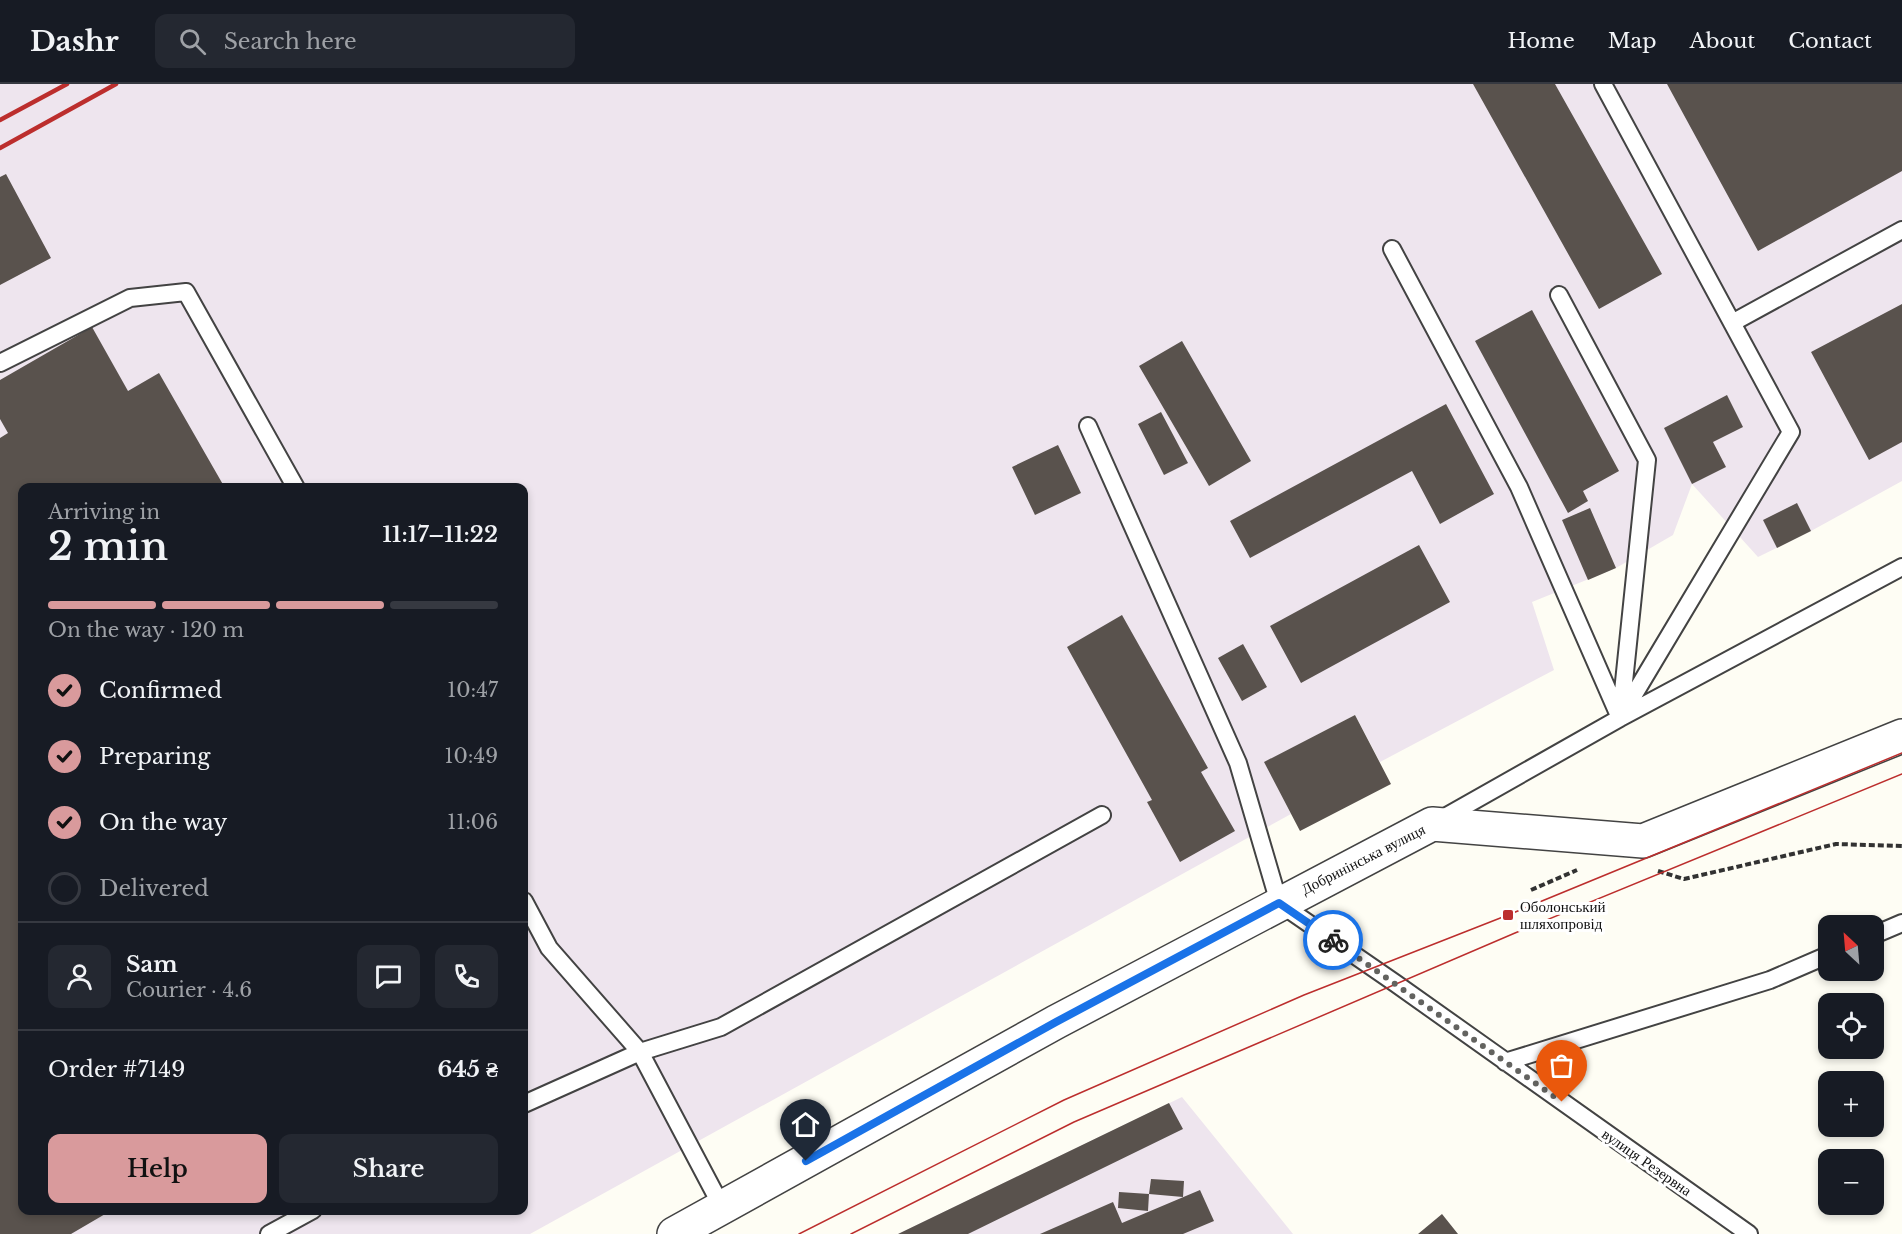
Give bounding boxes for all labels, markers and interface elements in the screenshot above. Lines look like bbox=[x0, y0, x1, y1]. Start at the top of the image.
search box bbox=[155, 14, 575, 68]
text: Dashr bbox=[30, 24, 119, 59]
icon: search bbox=[176, 25, 209, 58]
text: Search here bbox=[224, 28, 357, 55]
text: Home bbox=[1508, 28, 1575, 54]
text: Map bbox=[1608, 28, 1656, 54]
text: About bbox=[1689, 28, 1755, 54]
text: Contact bbox=[1788, 28, 1872, 54]
text: Arriving in bbox=[48, 500, 160, 524]
text: 11:17–11:22 bbox=[382, 521, 498, 548]
text: 2 min bbox=[48, 522, 168, 571]
text: On the way · 120 m bbox=[48, 618, 244, 642]
icon: check bbox=[48, 674, 81, 707]
text: Confirmed bbox=[99, 677, 222, 704]
text: 10:47 bbox=[447, 678, 498, 702]
icon: check bbox=[48, 740, 81, 773]
text: Preparing bbox=[99, 743, 210, 770]
text: 10:49 bbox=[445, 744, 498, 768]
icon: check bbox=[48, 806, 81, 839]
text: On the way bbox=[99, 809, 227, 836]
text: 11:06 bbox=[447, 810, 498, 834]
street label: Добринінська вулиця bbox=[1298, 820, 1428, 898]
text: Delivered bbox=[99, 875, 209, 902]
place label: Оболонський шляхопровід bbox=[1520, 897, 1606, 933]
marker: Оболонський шляхопровід bbox=[1501, 908, 1515, 922]
courier bbox=[1303, 910, 1363, 970]
north arrow bbox=[1818, 915, 1884, 981]
map controls bbox=[1818, 915, 1884, 1215]
icon: bike bbox=[1317, 924, 1350, 957]
button: person bbox=[48, 945, 111, 1008]
button: chat bbox=[357, 945, 420, 1008]
button: phone bbox=[435, 945, 498, 1008]
text: Sam bbox=[126, 951, 178, 978]
text: Courier · 4.6 bbox=[126, 978, 252, 1002]
button: locate bbox=[1818, 993, 1884, 1059]
pin bbox=[1536, 1040, 1587, 1102]
icon: bag bbox=[1545, 1049, 1578, 1082]
text: Order #7149 bbox=[48, 1056, 185, 1083]
text: 645 ₴ bbox=[437, 1056, 498, 1083]
button: + bbox=[1818, 1071, 1884, 1137]
pin bbox=[780, 1099, 831, 1161]
icon: home bbox=[789, 1108, 822, 1141]
street label: вулиця Резервна bbox=[1599, 1124, 1696, 1200]
button: Help bbox=[48, 1134, 267, 1203]
button: Share bbox=[279, 1134, 498, 1203]
button: − bbox=[1818, 1149, 1884, 1215]

